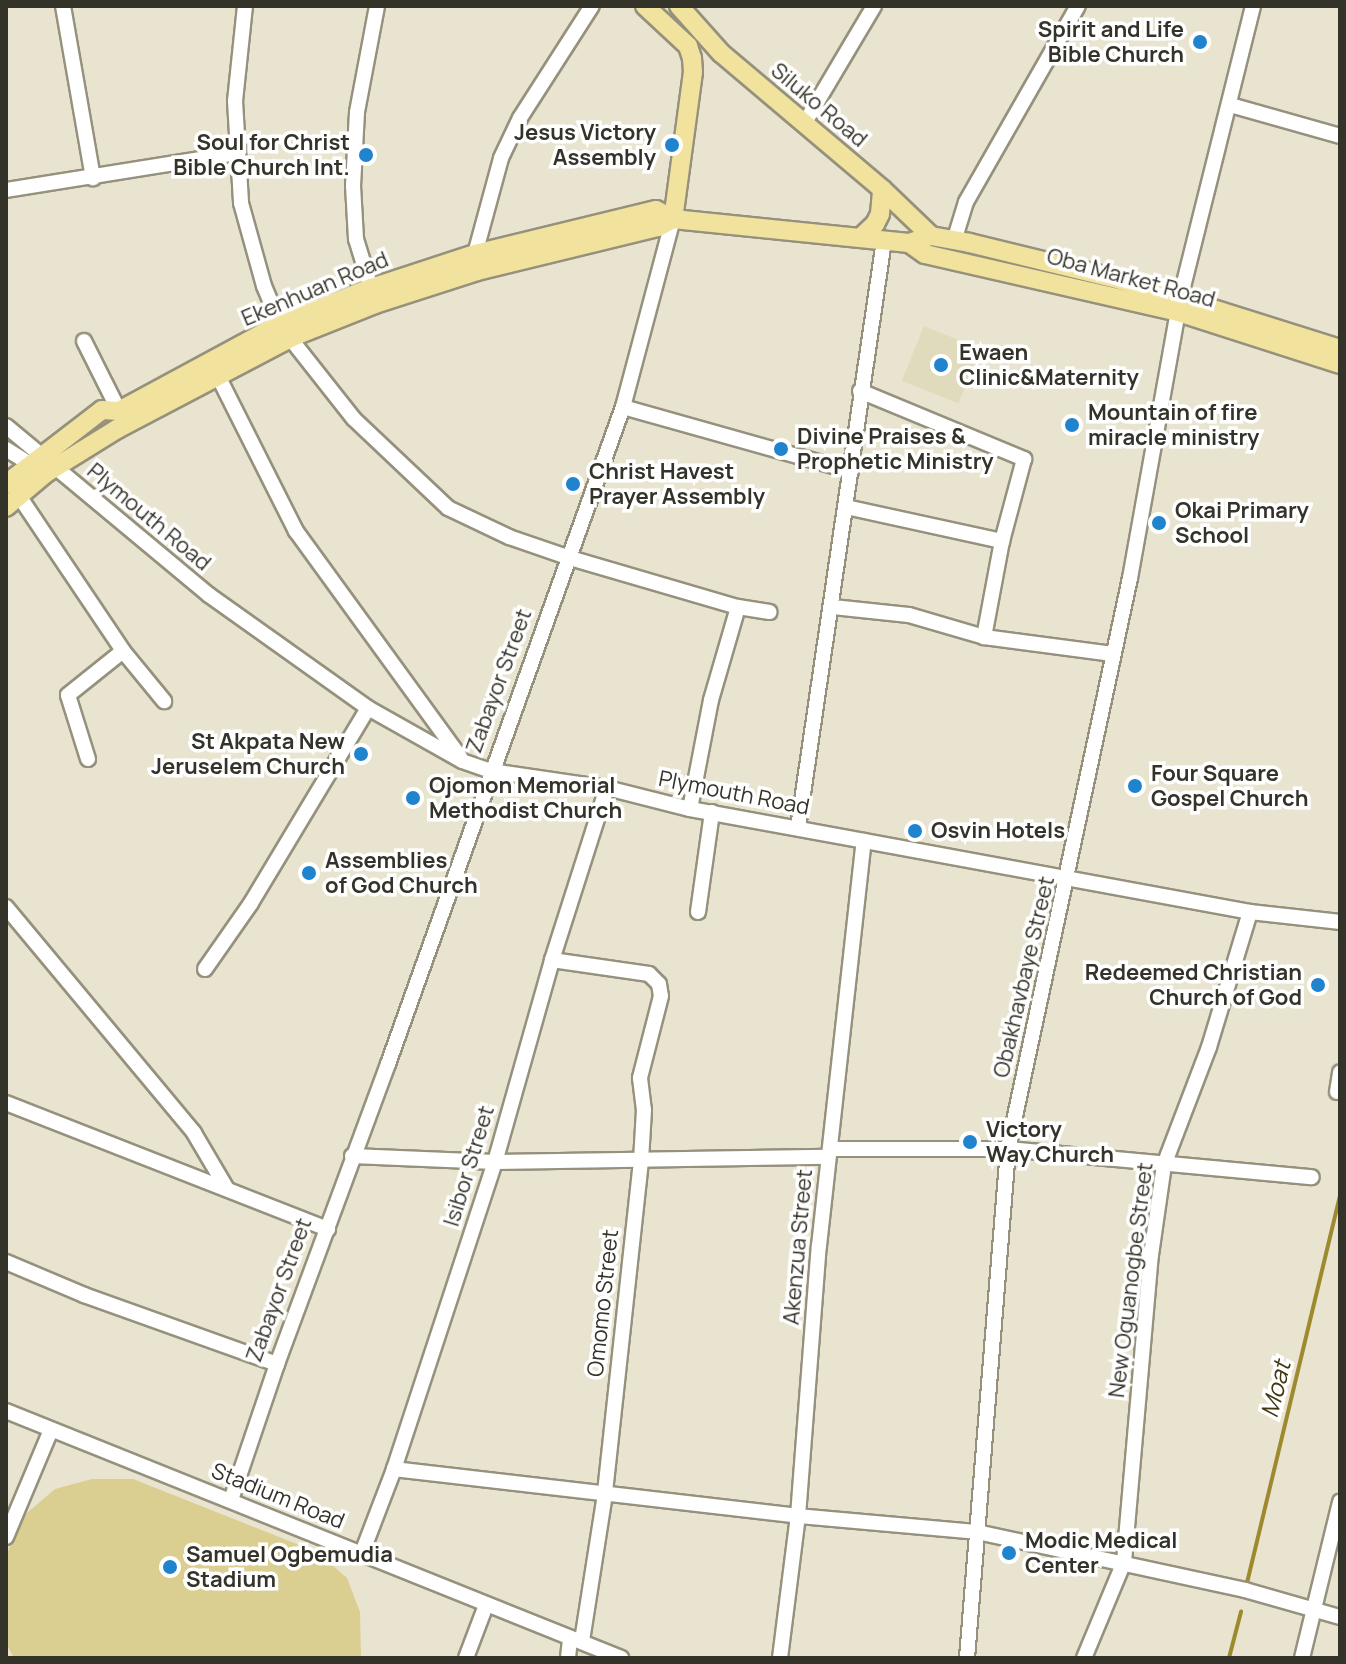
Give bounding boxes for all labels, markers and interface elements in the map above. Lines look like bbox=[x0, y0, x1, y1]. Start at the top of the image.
place label: Spirit and Life Bible Church bbox=[1038, 16, 1184, 68]
marker: Spirit and Life Bible Church bbox=[1191, 33, 1209, 51]
street label: Siluko Road bbox=[766, 57, 872, 153]
place label: Jesus Victory Assembly bbox=[514, 119, 656, 170]
place label: Soul for Christ Bible Church Int. bbox=[173, 129, 350, 180]
marker: Jesus Victory Assembly bbox=[663, 136, 681, 154]
marker: Soul for Christ Bible Church Int. bbox=[357, 146, 375, 164]
street label: Oba Market Road bbox=[1044, 243, 1218, 313]
street label: Ekenhuan Road bbox=[238, 246, 392, 332]
place label: Ewaen Clinic&Maternity bbox=[959, 339, 1139, 390]
marker: Ewaen Clinic&Maternity bbox=[930, 354, 952, 376]
place label: Mountain of fire miracle ministry bbox=[1088, 399, 1259, 450]
marker: Mountain of fire miracle ministry bbox=[1063, 416, 1081, 434]
place label: Divine Praises & Prophetic Ministry bbox=[797, 423, 994, 474]
marker: Divine Praises & Prophetic Ministry bbox=[772, 440, 790, 458]
street label: Plymouth Road bbox=[82, 458, 216, 576]
place label: Christ Havest Prayer Assembly bbox=[589, 458, 765, 510]
marker: Christ Havest Prayer Assembly bbox=[564, 475, 582, 493]
place label: Okai Primary School bbox=[1175, 497, 1309, 548]
marker: Okai Primary School bbox=[1150, 514, 1168, 532]
street label: Zabayor Street bbox=[461, 605, 537, 757]
place label: St Akpata New Jeruselem Church bbox=[151, 728, 345, 780]
marker: St Akpata New Jeruselem Church bbox=[352, 745, 370, 763]
place label: Four Square Gospel Church bbox=[1151, 760, 1308, 812]
street label: Plymouth Road bbox=[656, 765, 812, 821]
place label: Ojomon Memorial Methodist Church bbox=[429, 772, 622, 824]
marker: Four Square Gospel Church bbox=[1126, 777, 1144, 795]
marker: Ojomon Memorial Methodist Church bbox=[404, 789, 422, 807]
place label: Osvin Hotels bbox=[931, 818, 1065, 844]
marker: Osvin Hotels bbox=[906, 822, 924, 840]
place label: Assemblies of God Church bbox=[325, 847, 478, 898]
marker: Assemblies of God Church bbox=[300, 864, 318, 882]
street label: Obakhavbaye Street bbox=[988, 874, 1060, 1080]
place label: Redeemed Christian Church of God bbox=[1085, 959, 1302, 1010]
marker: Redeemed Christian Church of God bbox=[1309, 976, 1327, 994]
street label: Isibor Street bbox=[438, 1102, 500, 1230]
place label: Victory Way Church bbox=[986, 1116, 1114, 1168]
marker: Victory Way Church bbox=[961, 1133, 979, 1151]
street label: New Oguanogbe Street bbox=[1103, 1161, 1159, 1399]
street label: Akenzua Street bbox=[778, 1168, 818, 1326]
street label: Zabayor Street bbox=[241, 1214, 317, 1366]
street label: Omomo Street bbox=[582, 1228, 624, 1378]
water label: Moat bbox=[1254, 1358, 1296, 1420]
street label: Stadium Road bbox=[208, 1457, 348, 1535]
place label: Modic Medical Center bbox=[1025, 1527, 1177, 1578]
place label: Samuel Ogbemudia Stadium bbox=[186, 1541, 393, 1592]
marker: Modic Medical Center bbox=[1000, 1544, 1018, 1562]
marker: Samuel Ogbemudia Stadium bbox=[161, 1558, 179, 1576]

